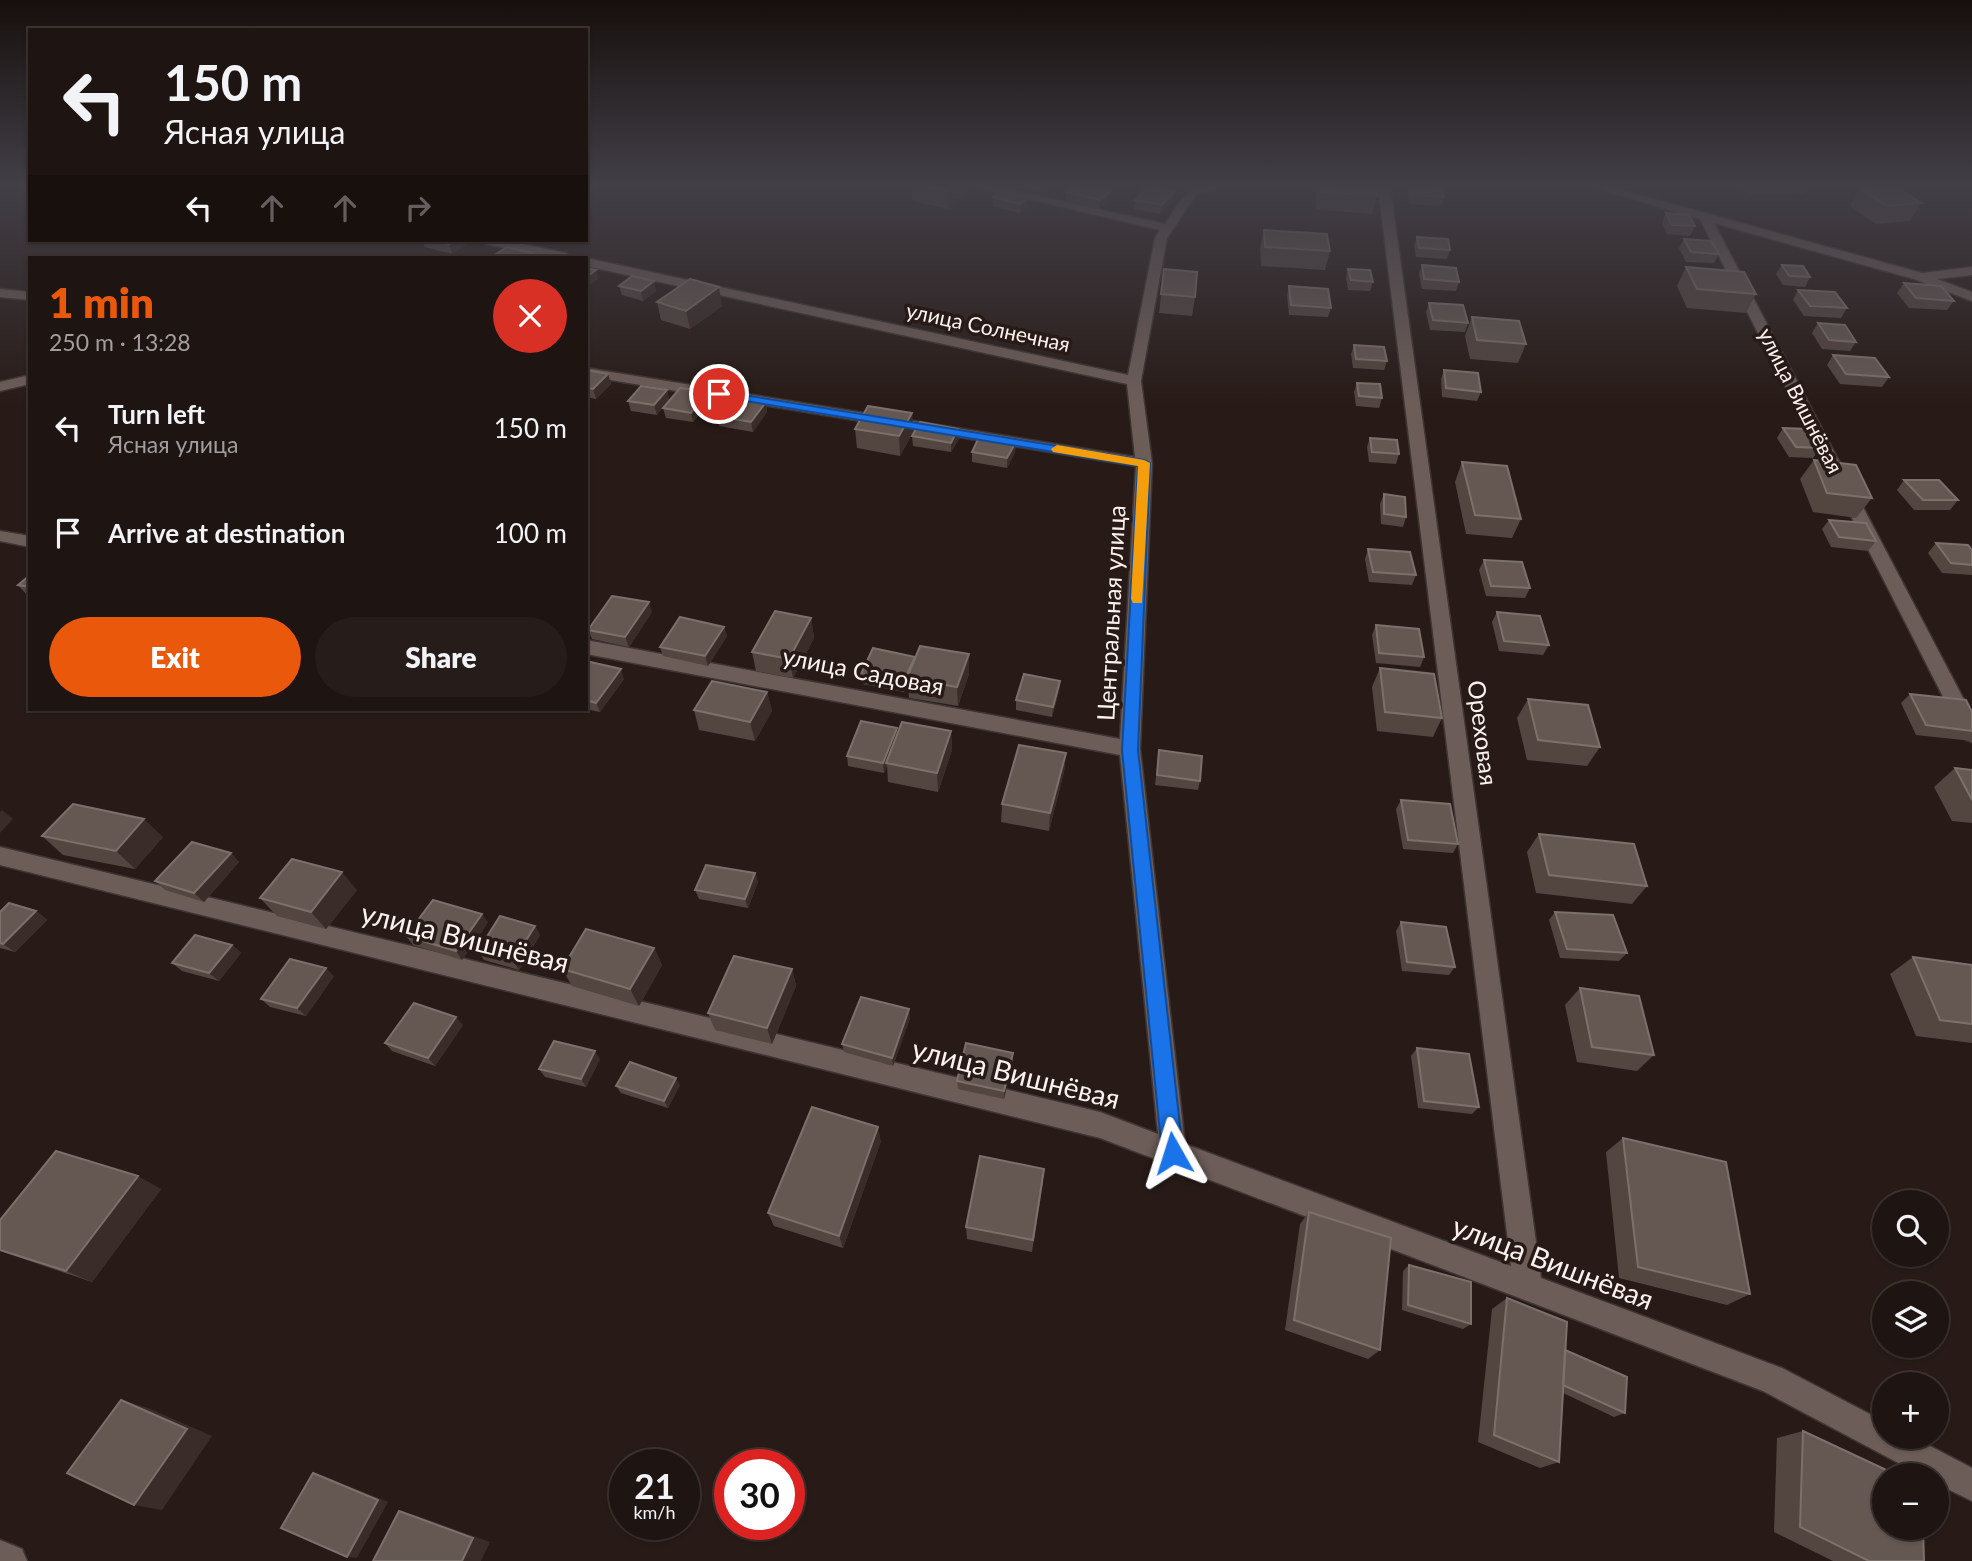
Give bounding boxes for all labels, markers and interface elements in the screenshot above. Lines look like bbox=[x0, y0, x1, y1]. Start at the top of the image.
text: 150 m bbox=[164, 53, 302, 111]
icon: left bbox=[49, 56, 140, 147]
text: Ясная улица bbox=[164, 112, 345, 151]
icon: left bbox=[180, 189, 218, 227]
icon: ahead bbox=[253, 189, 291, 227]
icon: ahead bbox=[326, 189, 364, 227]
icon: right bbox=[399, 189, 437, 227]
text: 1 min bbox=[49, 277, 154, 327]
button: close bbox=[493, 279, 567, 353]
street label: улица Солнечная bbox=[904, 297, 1072, 356]
street label: улица Вишнёвая bbox=[1754, 324, 1849, 477]
text: 250 m · 13:28 bbox=[49, 328, 191, 356]
pin bbox=[689, 364, 749, 424]
icon: arrive bbox=[700, 375, 738, 413]
text: Turn left bbox=[108, 398, 205, 430]
icon: left bbox=[49, 409, 87, 447]
text: 150 m bbox=[494, 412, 567, 444]
text: Ясная улица bbox=[108, 430, 238, 458]
street label: Центральная улица bbox=[1090, 504, 1131, 722]
icon: arrive bbox=[49, 514, 87, 552]
text: Arrive at destination bbox=[108, 517, 345, 549]
text: 100 m bbox=[494, 517, 567, 549]
button: Exit bbox=[49, 617, 301, 697]
button: Share bbox=[315, 617, 567, 697]
street label: улица Садовая bbox=[780, 641, 946, 700]
street label: Ореховая bbox=[1463, 679, 1504, 787]
street label: улица Вишнёвая bbox=[358, 895, 573, 979]
street label: улица Вишнёвая bbox=[909, 1031, 1124, 1115]
position arrow bbox=[1136, 1116, 1210, 1190]
map controls bbox=[1872, 1190, 1949, 1540]
button: search bbox=[1872, 1190, 1949, 1267]
street label: улица Вишнёвая bbox=[1448, 1208, 1659, 1316]
button: layers bbox=[1872, 1281, 1949, 1358]
button: + bbox=[1872, 1372, 1949, 1449]
speed limit sign: 30 bbox=[714, 1449, 805, 1540]
button: − bbox=[1872, 1463, 1949, 1540]
text: 21 bbox=[634, 1464, 675, 1506]
text: km/h bbox=[633, 1501, 676, 1523]

